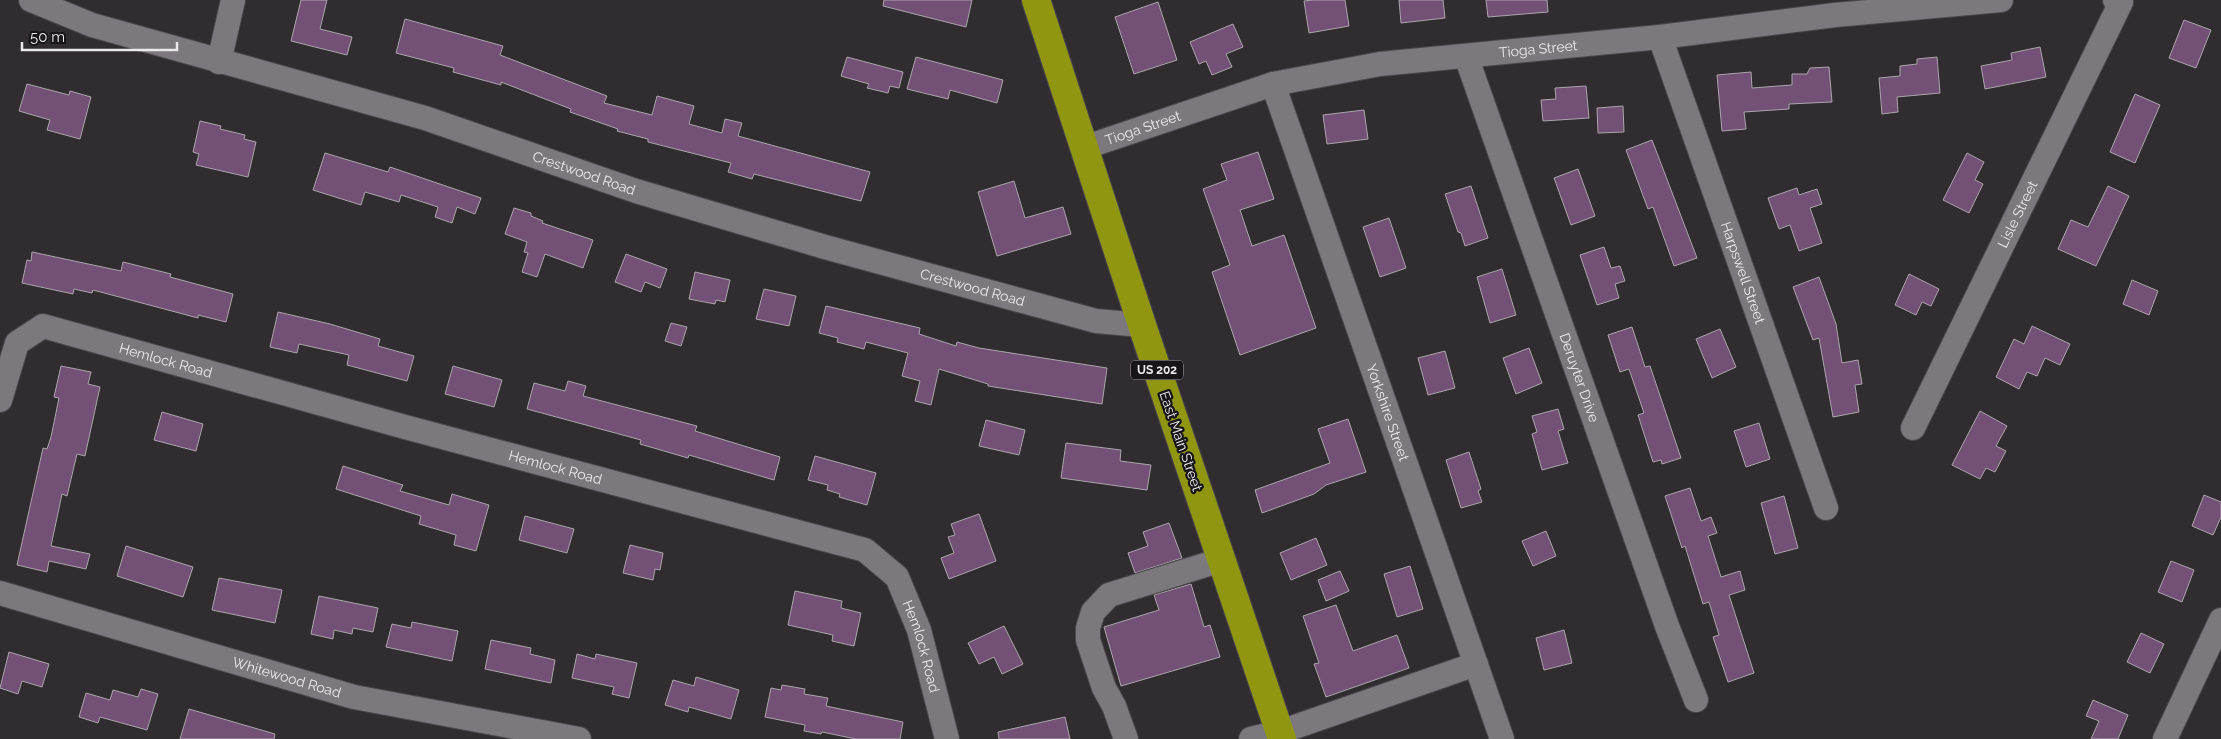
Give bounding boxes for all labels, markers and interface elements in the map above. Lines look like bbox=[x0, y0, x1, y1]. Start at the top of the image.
scale bar bbox=[22, 20, 178, 52]
text: 50 m bbox=[30, 28, 65, 46]
street label: Tioga Street bbox=[1498, 37, 1578, 60]
street label: Tioga Street bbox=[1103, 108, 1183, 148]
street label: Crestwood Road bbox=[531, 148, 638, 198]
street label: Lisle Street bbox=[1994, 178, 2041, 250]
street label: Harpswell Street bbox=[1718, 220, 1769, 326]
street label: Crestwood Road bbox=[918, 265, 1027, 309]
street label: Deruyter Drive bbox=[1556, 331, 1602, 424]
street label: Hemlock Road bbox=[117, 340, 214, 381]
road number: US 202 bbox=[1131, 360, 1183, 380]
street label: Yorkshire Street bbox=[1363, 362, 1412, 464]
street label: East Main Street bbox=[1156, 389, 1206, 493]
street label: Hemlock Road bbox=[507, 447, 604, 487]
street label: Hemlock Road bbox=[899, 598, 943, 694]
street label: Whitewood Road bbox=[231, 654, 343, 701]

